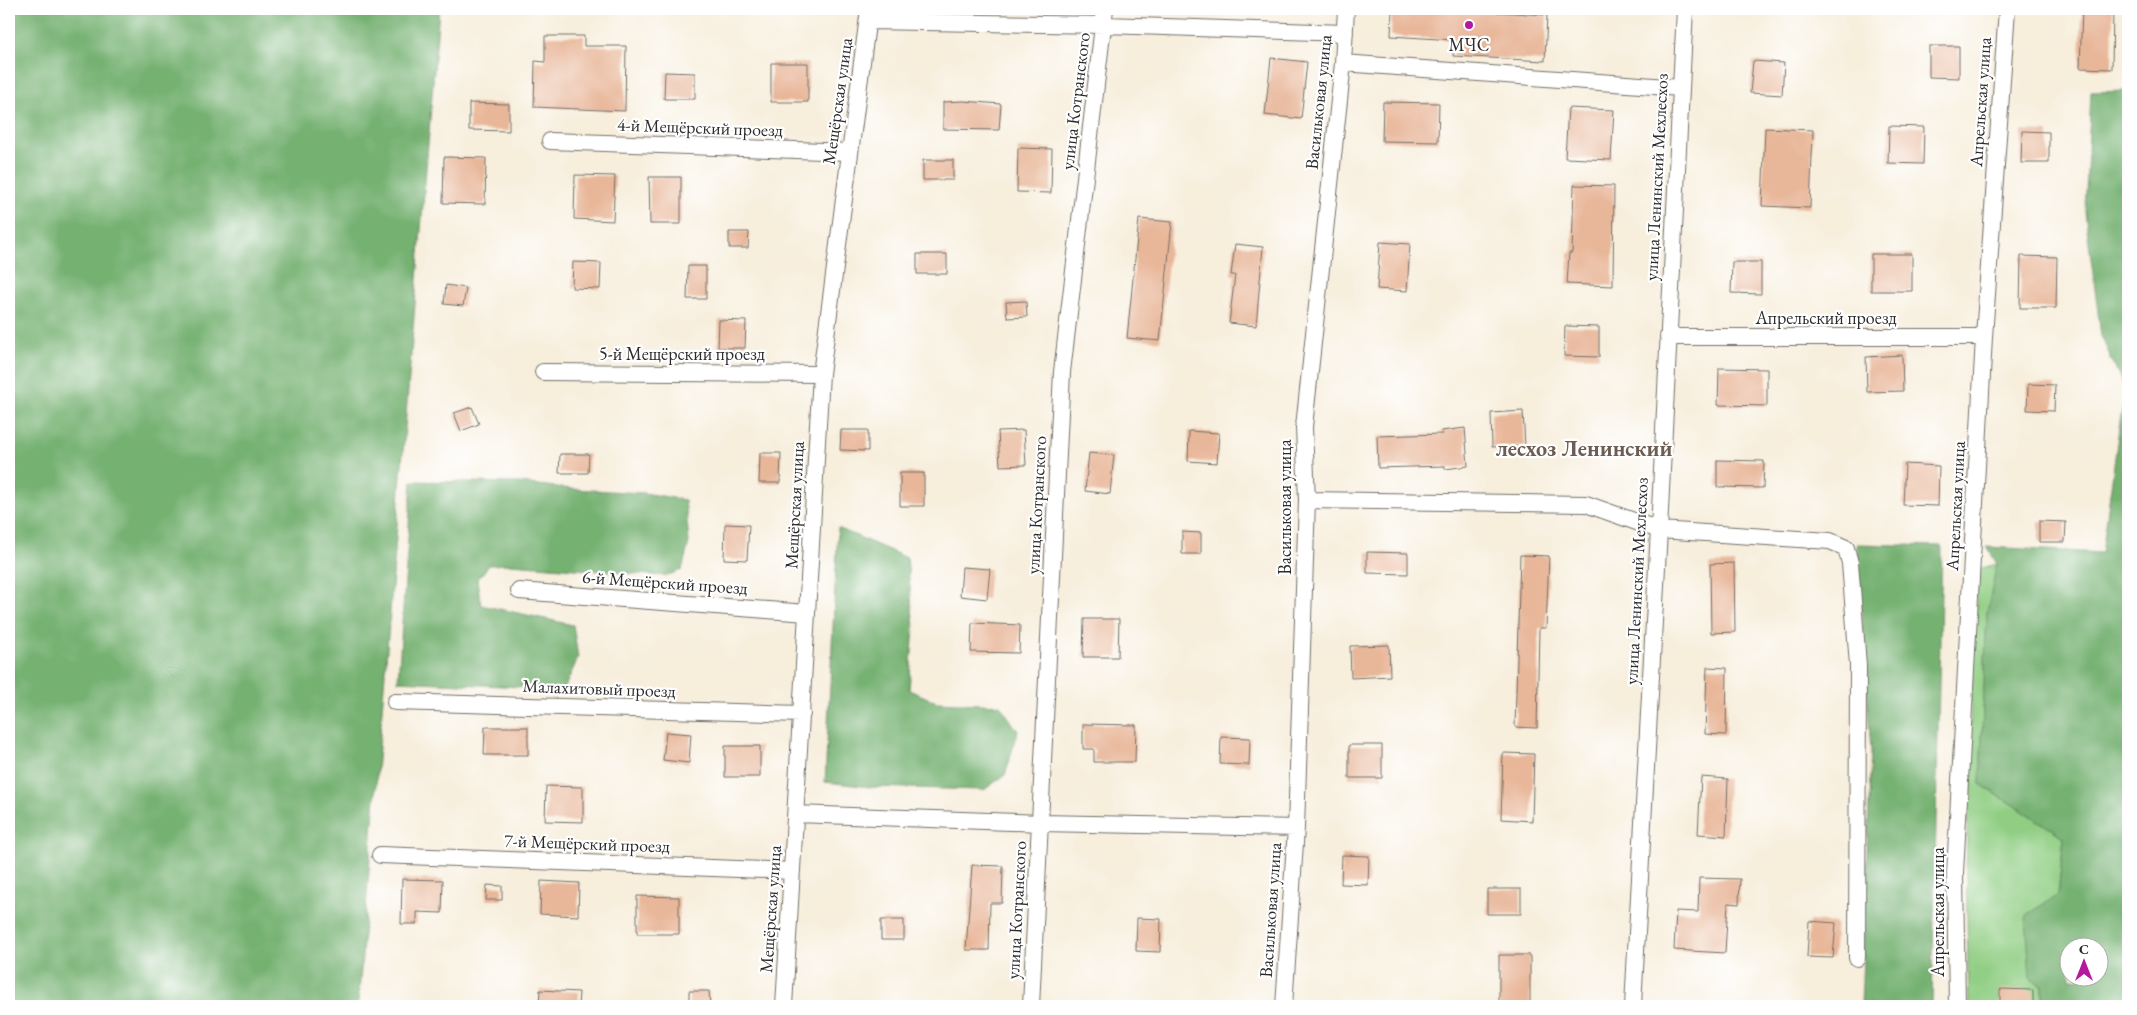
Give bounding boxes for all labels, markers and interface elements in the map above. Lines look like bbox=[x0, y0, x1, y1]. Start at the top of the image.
marker: МЧС bbox=[1463, 19, 1475, 31]
street label: улица Котранского bbox=[1055, 31, 1095, 171]
street label: Васильковая улица bbox=[1299, 33, 1337, 171]
place label: МЧС bbox=[1448, 33, 1490, 56]
street label: Мещёрская улица bbox=[817, 35, 857, 166]
street label: Апрельская улица bbox=[1964, 36, 1996, 169]
street label: улица Ленинский Мехлесхоз bbox=[1639, 73, 1673, 281]
street label: 4-й Мещёрский проезд bbox=[617, 113, 783, 141]
street label: Апрельский проезд bbox=[1754, 306, 1897, 329]
street label: 5-й Мещёрский проезд bbox=[599, 342, 765, 365]
district label: лесхоз Ленинский bbox=[1496, 434, 1672, 463]
street label: улица Котранского bbox=[1021, 435, 1051, 575]
street label: Васильковая улица bbox=[1273, 438, 1296, 575]
street label: Мещёрская улица bbox=[779, 440, 809, 569]
street label: Апрельская улица bbox=[1940, 440, 1970, 573]
street label: улица Ленинский Мехлесхоз bbox=[1619, 477, 1653, 685]
street label: 6-й Мещёрский проезд bbox=[582, 565, 748, 599]
street label: Малахитовый проезд bbox=[522, 674, 676, 702]
street label: 7-й Мещёрский проезд bbox=[504, 829, 670, 857]
street label: улица Котранского bbox=[1001, 840, 1031, 980]
street label: Васильковая улица bbox=[1254, 841, 1286, 978]
street label: Мещёрская улица bbox=[754, 844, 786, 974]
street label: Апрельская улица bbox=[1926, 846, 1949, 978]
north arrow bbox=[2060, 938, 2110, 988]
text: С bbox=[2079, 940, 2089, 958]

